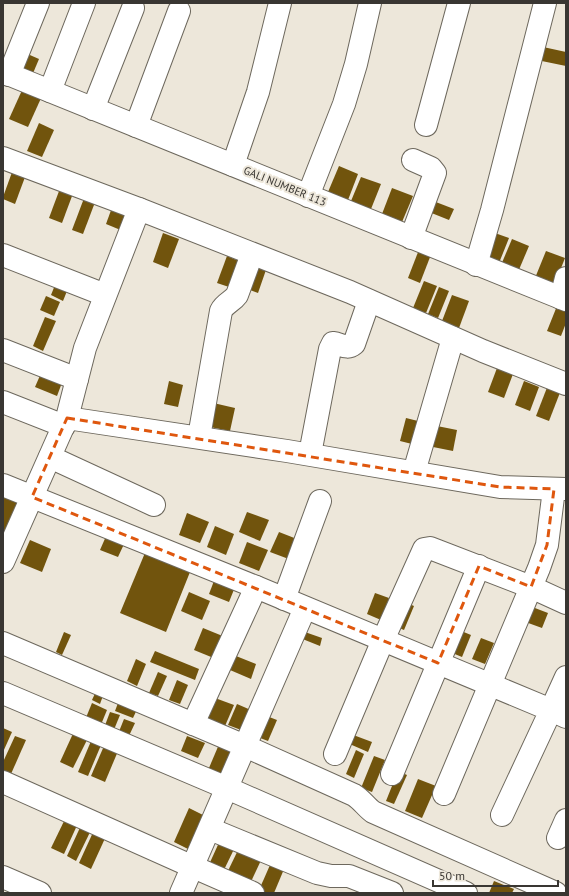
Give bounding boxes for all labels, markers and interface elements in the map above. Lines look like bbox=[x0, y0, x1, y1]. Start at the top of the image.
street label: GALI NUMBER 113 bbox=[242, 163, 328, 209]
scale bar bbox=[433, 862, 558, 888]
text: 50 m bbox=[439, 868, 465, 883]

